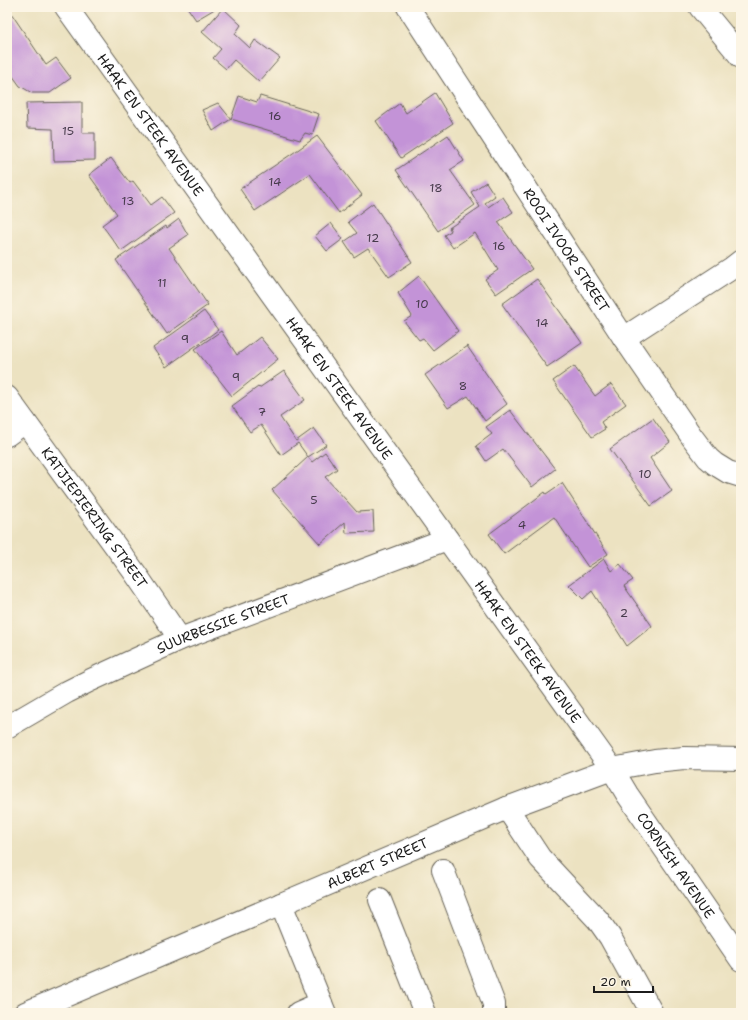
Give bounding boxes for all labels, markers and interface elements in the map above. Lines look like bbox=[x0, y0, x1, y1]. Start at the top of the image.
street label: HAAK EN STEEK AVENUE bbox=[93, 50, 208, 200]
house number: 16 bbox=[268, 108, 282, 124]
house number: 15 bbox=[62, 123, 74, 139]
house number: 14 bbox=[269, 174, 281, 190]
house number: 18 bbox=[429, 180, 443, 196]
street label: ROOI IVOOR STREET bbox=[520, 185, 614, 316]
house number: 13 bbox=[122, 193, 134, 209]
house number: 12 bbox=[367, 230, 379, 246]
house number: 16 bbox=[492, 238, 506, 254]
house number: 11 bbox=[157, 275, 167, 291]
house number: 10 bbox=[415, 296, 429, 312]
street label: HAAK EN STEEK AVENUE bbox=[282, 313, 397, 463]
house number: 14 bbox=[536, 315, 548, 331]
house number: 9 bbox=[181, 331, 189, 347]
house number: 9 bbox=[232, 369, 240, 385]
house number: 8 bbox=[459, 378, 467, 394]
house number: 7 bbox=[258, 404, 266, 420]
street label: KATJIEPIERING STREET bbox=[37, 444, 152, 592]
house number: 10 bbox=[638, 466, 652, 482]
house number: 5 bbox=[310, 492, 318, 508]
house number: 4 bbox=[518, 517, 526, 533]
street label: HAAK EN STEEK AVENUE bbox=[471, 577, 585, 727]
street label: SUURBESSIE STREET bbox=[154, 590, 292, 658]
house number: 2 bbox=[620, 605, 628, 621]
street label: CORNISH AVENUE bbox=[633, 809, 719, 922]
street label: ALBERT STREET bbox=[324, 833, 431, 893]
scale bar bbox=[594, 968, 653, 994]
text: 20 m bbox=[600, 974, 631, 990]

